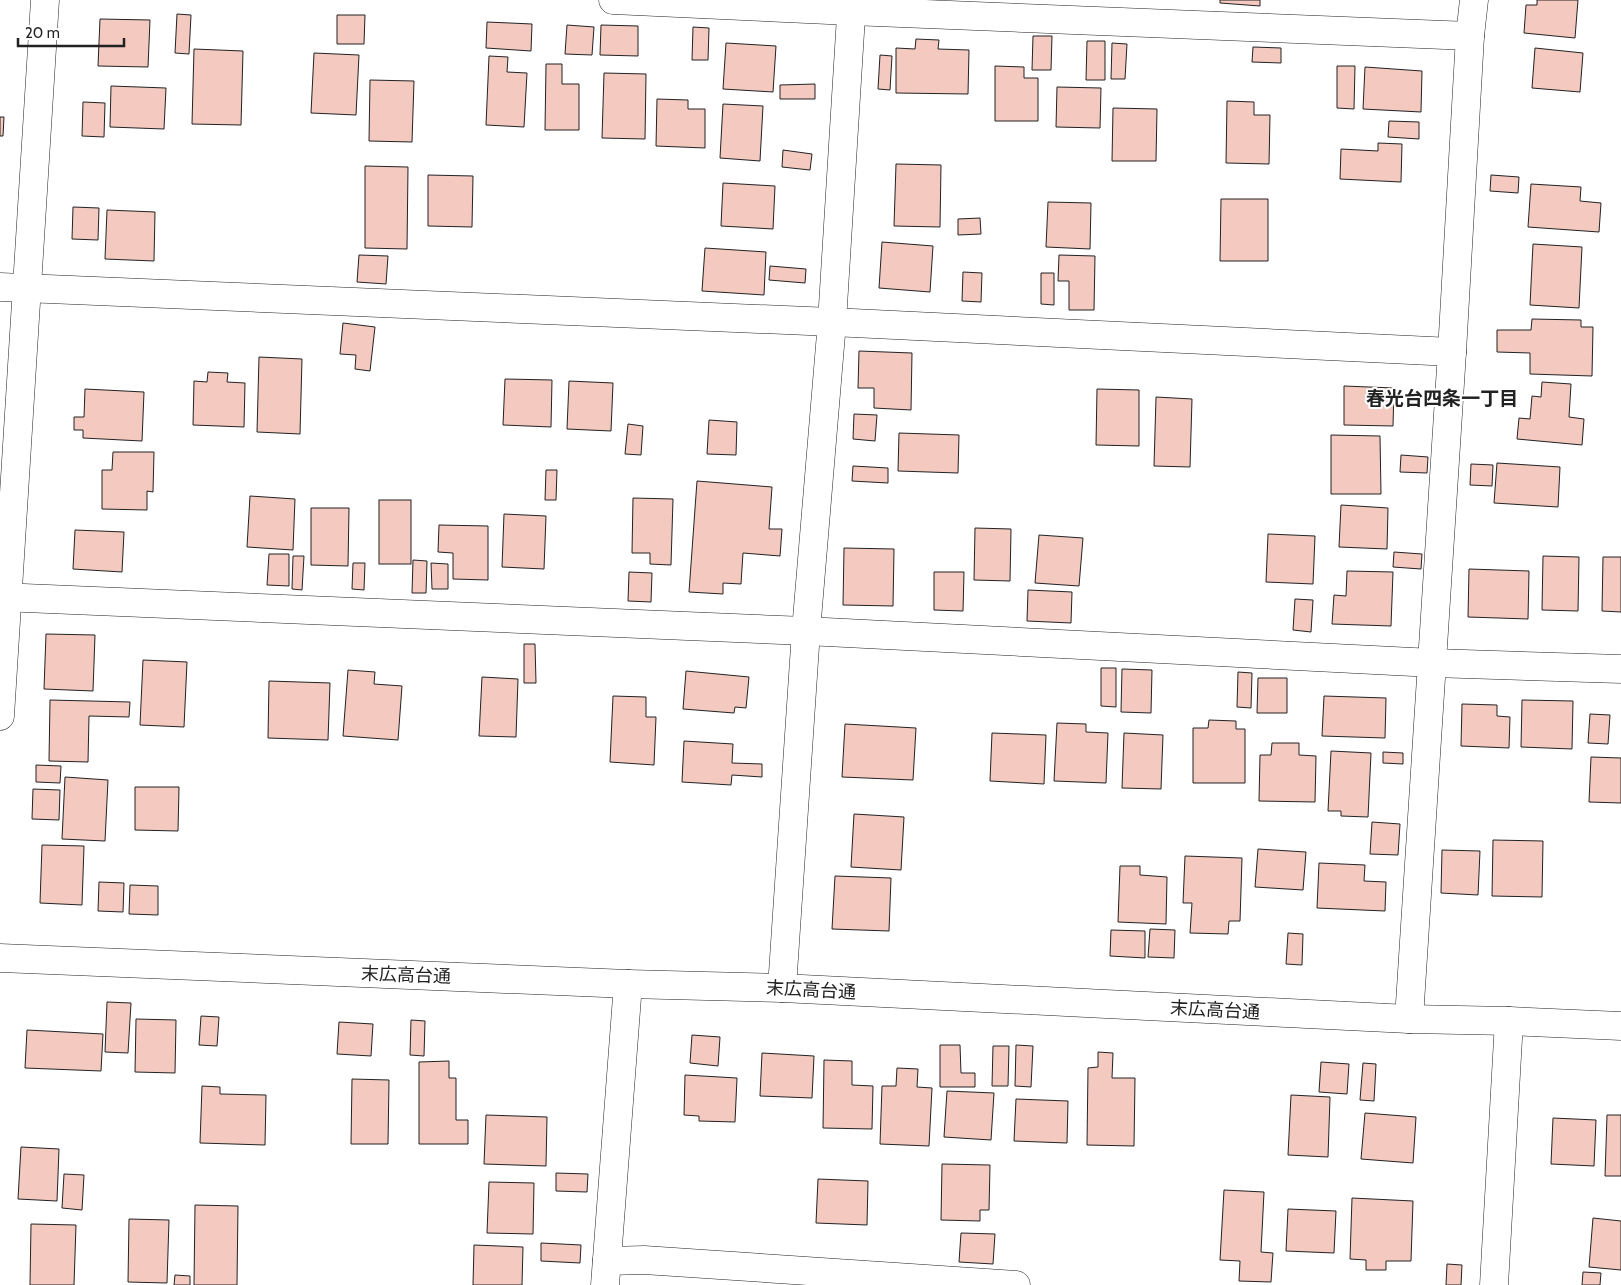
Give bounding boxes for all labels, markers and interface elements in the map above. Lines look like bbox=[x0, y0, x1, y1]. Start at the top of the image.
scale bar bbox=[18, 15, 124, 47]
text: 20 m bbox=[25, 24, 60, 42]
district label: 春光台四条一丁目 bbox=[1366, 387, 1518, 410]
street label: 末広高台通 bbox=[361, 962, 451, 988]
street label: 末広高台通 bbox=[765, 977, 857, 1003]
street label: 末広高台通 bbox=[1169, 997, 1261, 1023]

